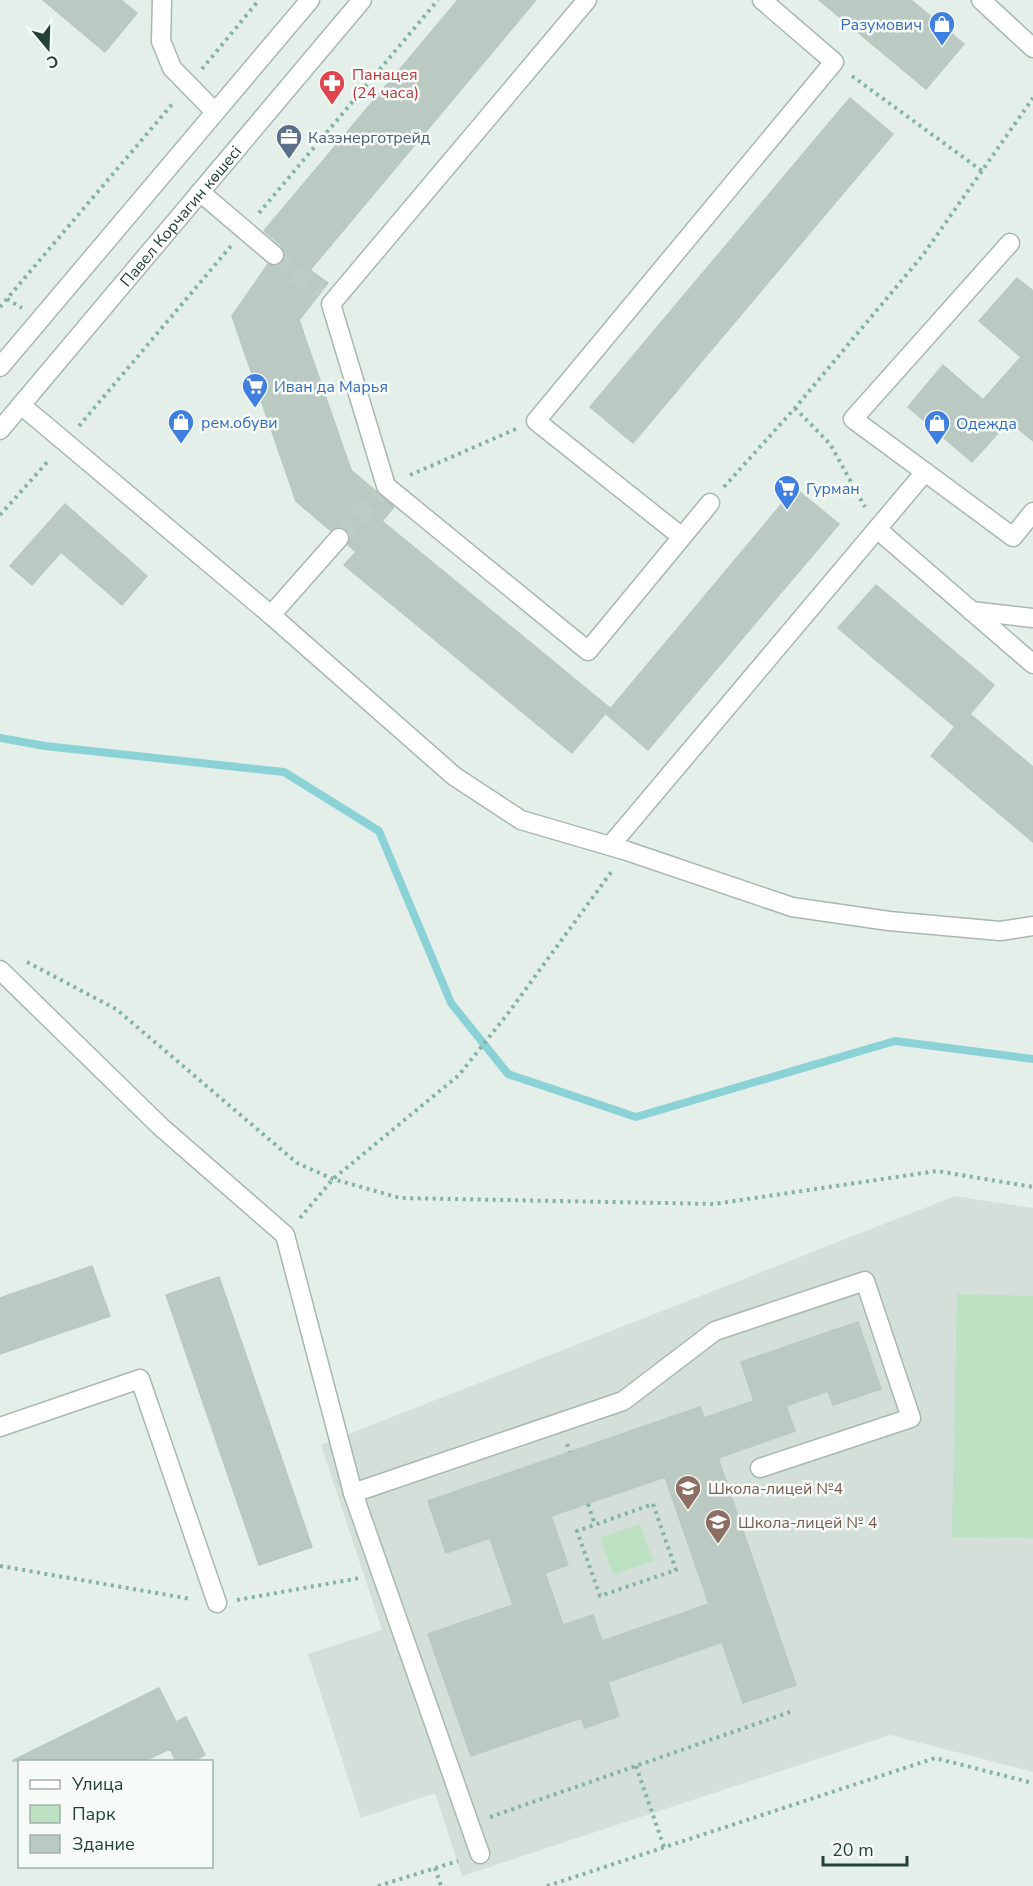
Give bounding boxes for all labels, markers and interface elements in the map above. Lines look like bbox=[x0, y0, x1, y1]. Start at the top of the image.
shop icon: Разумович bbox=[927, 9, 957, 47]
place label: Разумович bbox=[841, 14, 922, 36]
north arrow bbox=[18, 18, 78, 78]
text: С bbox=[44, 49, 61, 73]
place label: Панацея (24 часа) bbox=[352, 64, 419, 104]
pharmacy icon: Панацея (24 часа) bbox=[317, 68, 347, 106]
office icon: Казэнерготрейд bbox=[274, 122, 304, 160]
place label: Казэнерготрейд bbox=[308, 127, 431, 149]
street label: Павел Корчагин көшесі bbox=[115, 141, 247, 292]
supermarket icon: Иван да Марья bbox=[240, 371, 270, 409]
place label: Иван да Марья bbox=[274, 376, 388, 398]
shop icon: рем.обуви bbox=[166, 407, 196, 445]
shop icon: Одежда bbox=[922, 408, 952, 446]
place label: рем.обуви bbox=[201, 412, 278, 434]
place label: Одежда bbox=[956, 413, 1017, 435]
supermarket icon: Гурман bbox=[772, 473, 802, 511]
place label: Гурман bbox=[806, 478, 860, 500]
school or university icon: Школа-лицей №4 bbox=[673, 1473, 703, 1511]
place label: Школа-лицей №4 bbox=[708, 1478, 844, 1500]
school or university icon: Школа-лицей № 4 bbox=[703, 1507, 733, 1545]
place label: Школа-лицей № 4 bbox=[738, 1512, 878, 1534]
legend bbox=[18, 1760, 213, 1868]
text: Улица bbox=[71, 1772, 123, 1796]
text: Парк bbox=[72, 1802, 116, 1826]
scale bar bbox=[823, 1829, 907, 1867]
text: Здание bbox=[72, 1832, 135, 1856]
text: 20 m bbox=[832, 1838, 874, 1862]

